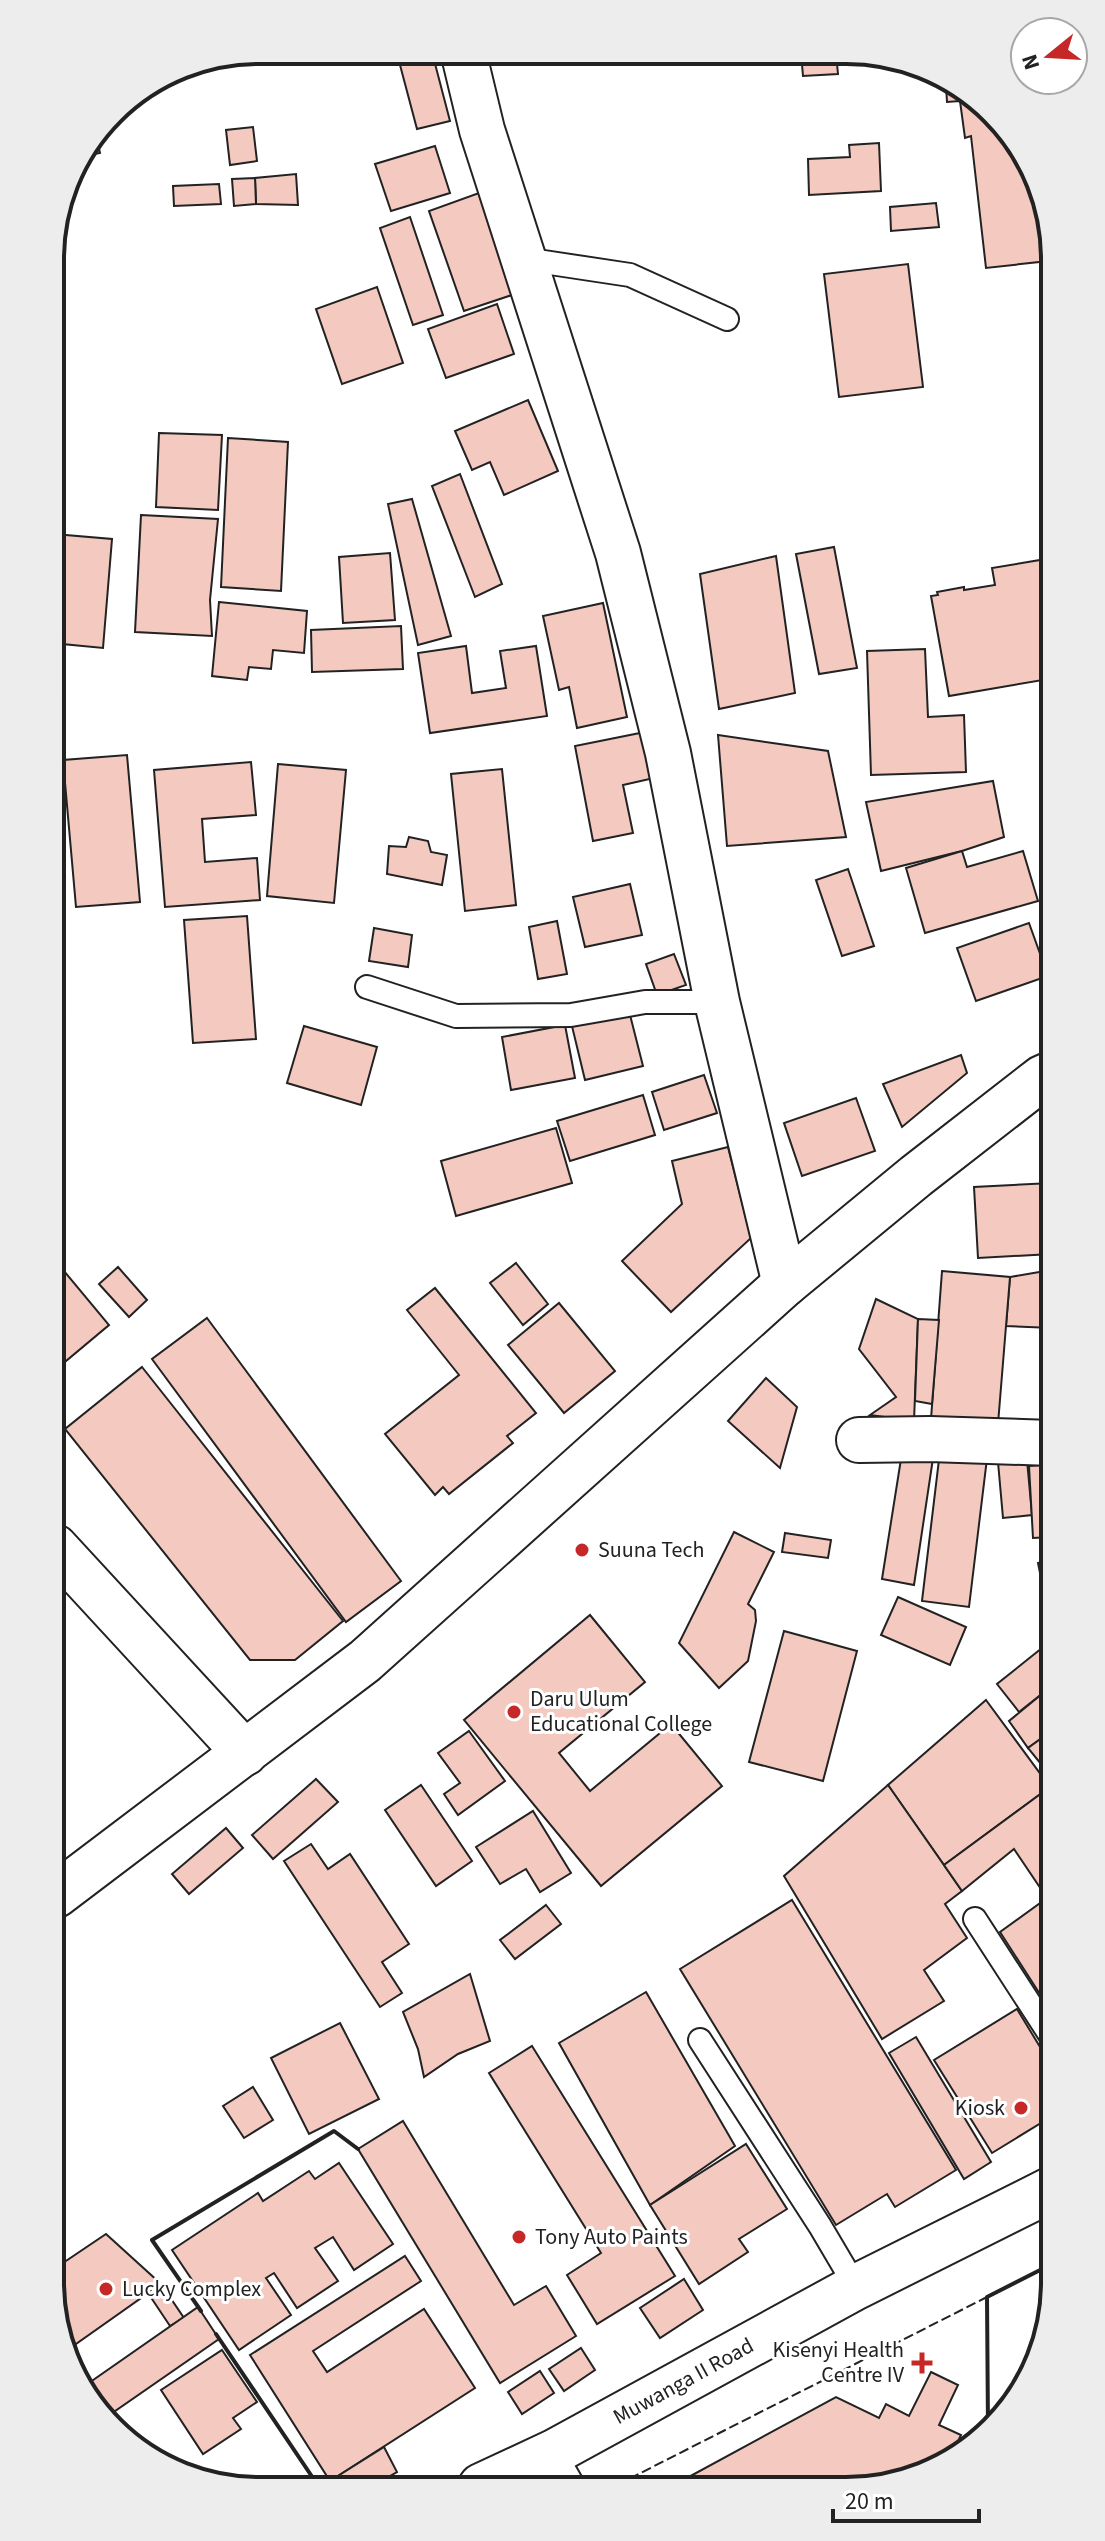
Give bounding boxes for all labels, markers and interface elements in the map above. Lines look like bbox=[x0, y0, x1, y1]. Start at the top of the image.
north arrow bbox=[1009, 16, 1089, 96]
text: N bbox=[1013, 50, 1048, 74]
place label: Suuna Tech bbox=[598, 1534, 704, 1566]
marker: Suuna Tech bbox=[573, 1541, 591, 1559]
place label: Daru Ulum Educational College bbox=[530, 1683, 712, 1740]
marker: Daru Ulum Educational College bbox=[505, 1703, 523, 1721]
place label: Kiosk bbox=[955, 2092, 1005, 2124]
marker: Kiosk bbox=[1012, 2099, 1030, 2117]
place label: Tony Auto Paints bbox=[535, 2221, 688, 2253]
marker: Tony Auto Paints bbox=[510, 2228, 528, 2246]
place label: Lucky Complex bbox=[122, 2273, 261, 2305]
marker: Lucky Complex bbox=[97, 2280, 115, 2298]
street label: Muwanga II Road bbox=[607, 2330, 760, 2433]
place label: Kisenyi Health Centre IV bbox=[773, 2334, 905, 2391]
marker: Kisenyi Health Centre IV bbox=[911, 2352, 933, 2374]
scale bar bbox=[833, 2473, 979, 2523]
text: 20 m bbox=[845, 2484, 894, 2519]

